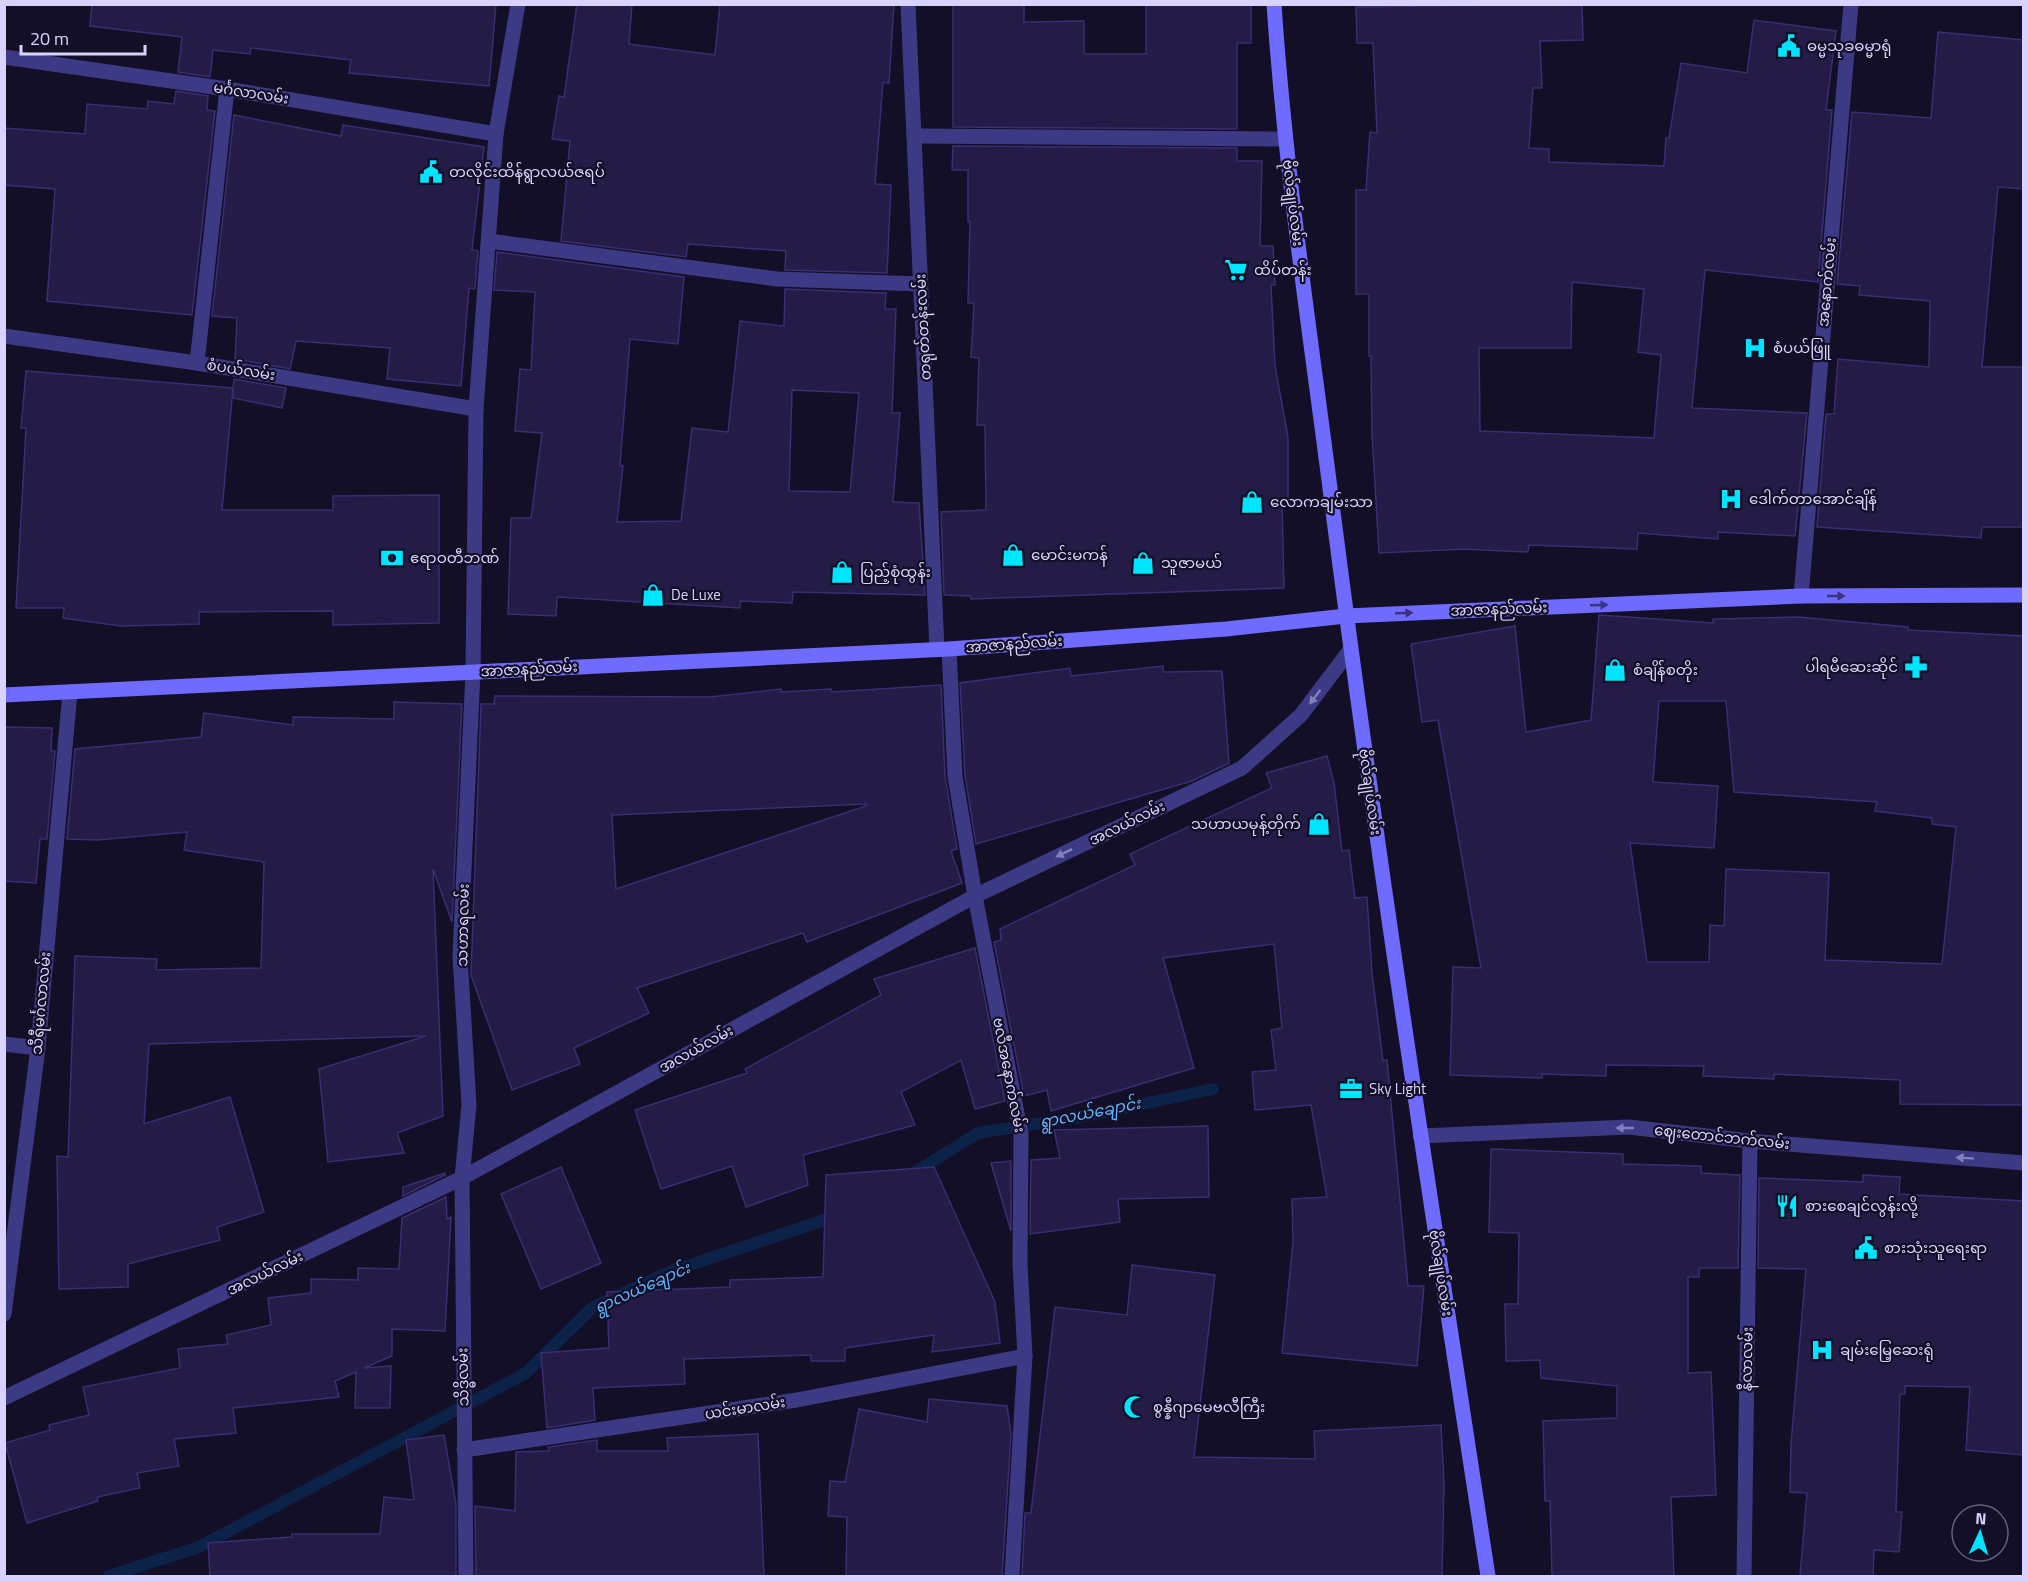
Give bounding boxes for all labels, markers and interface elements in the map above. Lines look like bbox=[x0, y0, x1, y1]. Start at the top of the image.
scale bar bbox=[21, 18, 146, 56]
text: 20 m bbox=[30, 25, 69, 52]
public building icon: ဓမ္မသုခဓမ္မာရုံ bbox=[1776, 33, 1802, 59]
place label: ဓမ္မသုခဓမ္မာရုံ bbox=[1807, 34, 1892, 58]
street label: မင်္ဂလာလမ်း bbox=[212, 75, 290, 110]
street label: ဗိုလ်ချုပ်လမ်း bbox=[1276, 158, 1310, 248]
public building icon: တလိုင်းထိန်ရွာလယ်ဇရပ် bbox=[418, 159, 444, 185]
place label: တလိုင်းထိန်ရွာလယ်ဇရပ် bbox=[449, 160, 605, 184]
street label: အနောက်လမ်း bbox=[1811, 236, 1843, 328]
supermarket icon: ထိပ်တန်း bbox=[1223, 257, 1249, 283]
place label: ထိပ်တန်း bbox=[1254, 258, 1312, 282]
street label: တရုတ်တန်းလမ်း bbox=[908, 273, 938, 381]
hospital icon: စံပယ်ဖြူ bbox=[1742, 335, 1768, 361]
place label: စံပယ်ဖြူ bbox=[1773, 336, 1832, 360]
street label: စံပယ်လမ်း bbox=[205, 353, 277, 386]
hospital icon: ဒေါက်တာအောင်ချိန် bbox=[1718, 486, 1744, 512]
place label: ဒေါက်တာအောင်ချိန် bbox=[1749, 487, 1877, 511]
shop icon: လောကချမ်းသာ bbox=[1239, 489, 1265, 515]
place label: လောကချမ်းသာ bbox=[1270, 490, 1373, 514]
shop icon: မောင်းမကန် bbox=[1000, 542, 1026, 568]
place label: မောင်းမကန် bbox=[1031, 543, 1108, 567]
bank icon: ဧရာဝတီဘဏ် bbox=[379, 545, 405, 571]
place label: ဧရာဝတီဘဏ် bbox=[410, 546, 499, 570]
shop icon: သူဇာမယ် bbox=[1130, 550, 1156, 576]
place label: သူဇာမယ် bbox=[1161, 551, 1222, 575]
shop icon: ပြည့်စုံထွန်း bbox=[829, 559, 855, 585]
place label: ပြည့်စုံထွန်း bbox=[860, 560, 931, 584]
shop icon: De Luxe bbox=[640, 582, 666, 608]
place label: De Luxe bbox=[671, 583, 721, 606]
one-way arrow bbox=[1827, 591, 1846, 601]
street label: အာဇာနည်လမ်း bbox=[1450, 595, 1548, 623]
one-way arrow bbox=[1590, 600, 1609, 609]
one-way arrow bbox=[1395, 609, 1414, 618]
street label: အာဇာနည်လမ်း bbox=[965, 629, 1063, 659]
street label: အာဇာနည်လမ်း bbox=[480, 654, 578, 684]
pharmacy icon: ပါရမီဆေးဆိုင် bbox=[1903, 654, 1929, 680]
place label: ပါရမီဆေးဆိုင် bbox=[1805, 655, 1898, 679]
shop icon: စံချိန်စတိုး bbox=[1602, 657, 1628, 683]
place label: စံချိန်စတိုး bbox=[1633, 658, 1698, 682]
one-way arrow bbox=[1309, 688, 1321, 704]
street label: ဗိုလ်ချုပ်လမ်း bbox=[1352, 747, 1388, 837]
street label: အလယ်လမ်း bbox=[1085, 794, 1169, 851]
shop icon: သဟာယမုန့်တိုက် bbox=[1306, 811, 1332, 837]
place label: သဟာယမုန့်တိုက် bbox=[1191, 812, 1301, 836]
one-way arrow bbox=[1055, 849, 1072, 858]
street label: သဟာရလမ်း bbox=[450, 883, 476, 967]
street label: သီရီမင်္ဂလာလမ်း bbox=[25, 950, 57, 1056]
street label: ဗလီအနောက်လမ်း bbox=[986, 1015, 1032, 1135]
street label: အလယ်လမ်း bbox=[654, 1019, 737, 1079]
office icon: Sky Light bbox=[1338, 1076, 1364, 1102]
place label: Sky Light bbox=[1369, 1077, 1427, 1100]
water label: ရွာလယ်ချောင်း bbox=[1037, 1090, 1144, 1136]
street label: ဈေးတောင်ဘက်လမ်း bbox=[1653, 1118, 1791, 1156]
one-way arrow bbox=[1615, 1123, 1634, 1133]
one-way arrow bbox=[1956, 1153, 1975, 1163]
restaurant icon: စားစေချင်လွန်းလို့ bbox=[1774, 1193, 1800, 1219]
place label: စားစေချင်လွန်းလို့ bbox=[1805, 1194, 1918, 1218]
street label: ဗိုလ်ချုပ်လမ်း bbox=[1422, 1228, 1460, 1318]
public building icon: စားသုံးသူရေးရာ bbox=[1853, 1235, 1879, 1261]
place label: စားသုံးသူရေးရာ bbox=[1884, 1236, 1987, 1260]
street label: အလယ်လမ်း bbox=[223, 1244, 307, 1301]
water label: ရွာလယ်ချောင်း bbox=[590, 1255, 696, 1321]
street label: နီလာလမ်း bbox=[1734, 1327, 1760, 1391]
hospital icon: ချမ်းမြေ့ဆေးရုံ bbox=[1809, 1337, 1835, 1363]
place label: ချမ်းမြေ့ဆေးရုံ bbox=[1840, 1338, 1934, 1362]
street label: သိဒ္ဓိလမ်း bbox=[450, 1347, 476, 1407]
street label: ယင်းမာလမ်း bbox=[703, 1390, 787, 1425]
mosque icon: စွန္နီဂျာမေဗလီကြီး bbox=[1122, 1394, 1148, 1420]
place label: စွန္နီဂျာမေဗလီကြီး bbox=[1153, 1395, 1265, 1420]
north arrow bbox=[1950, 1503, 2010, 1563]
text: N bbox=[1975, 1506, 1987, 1530]

